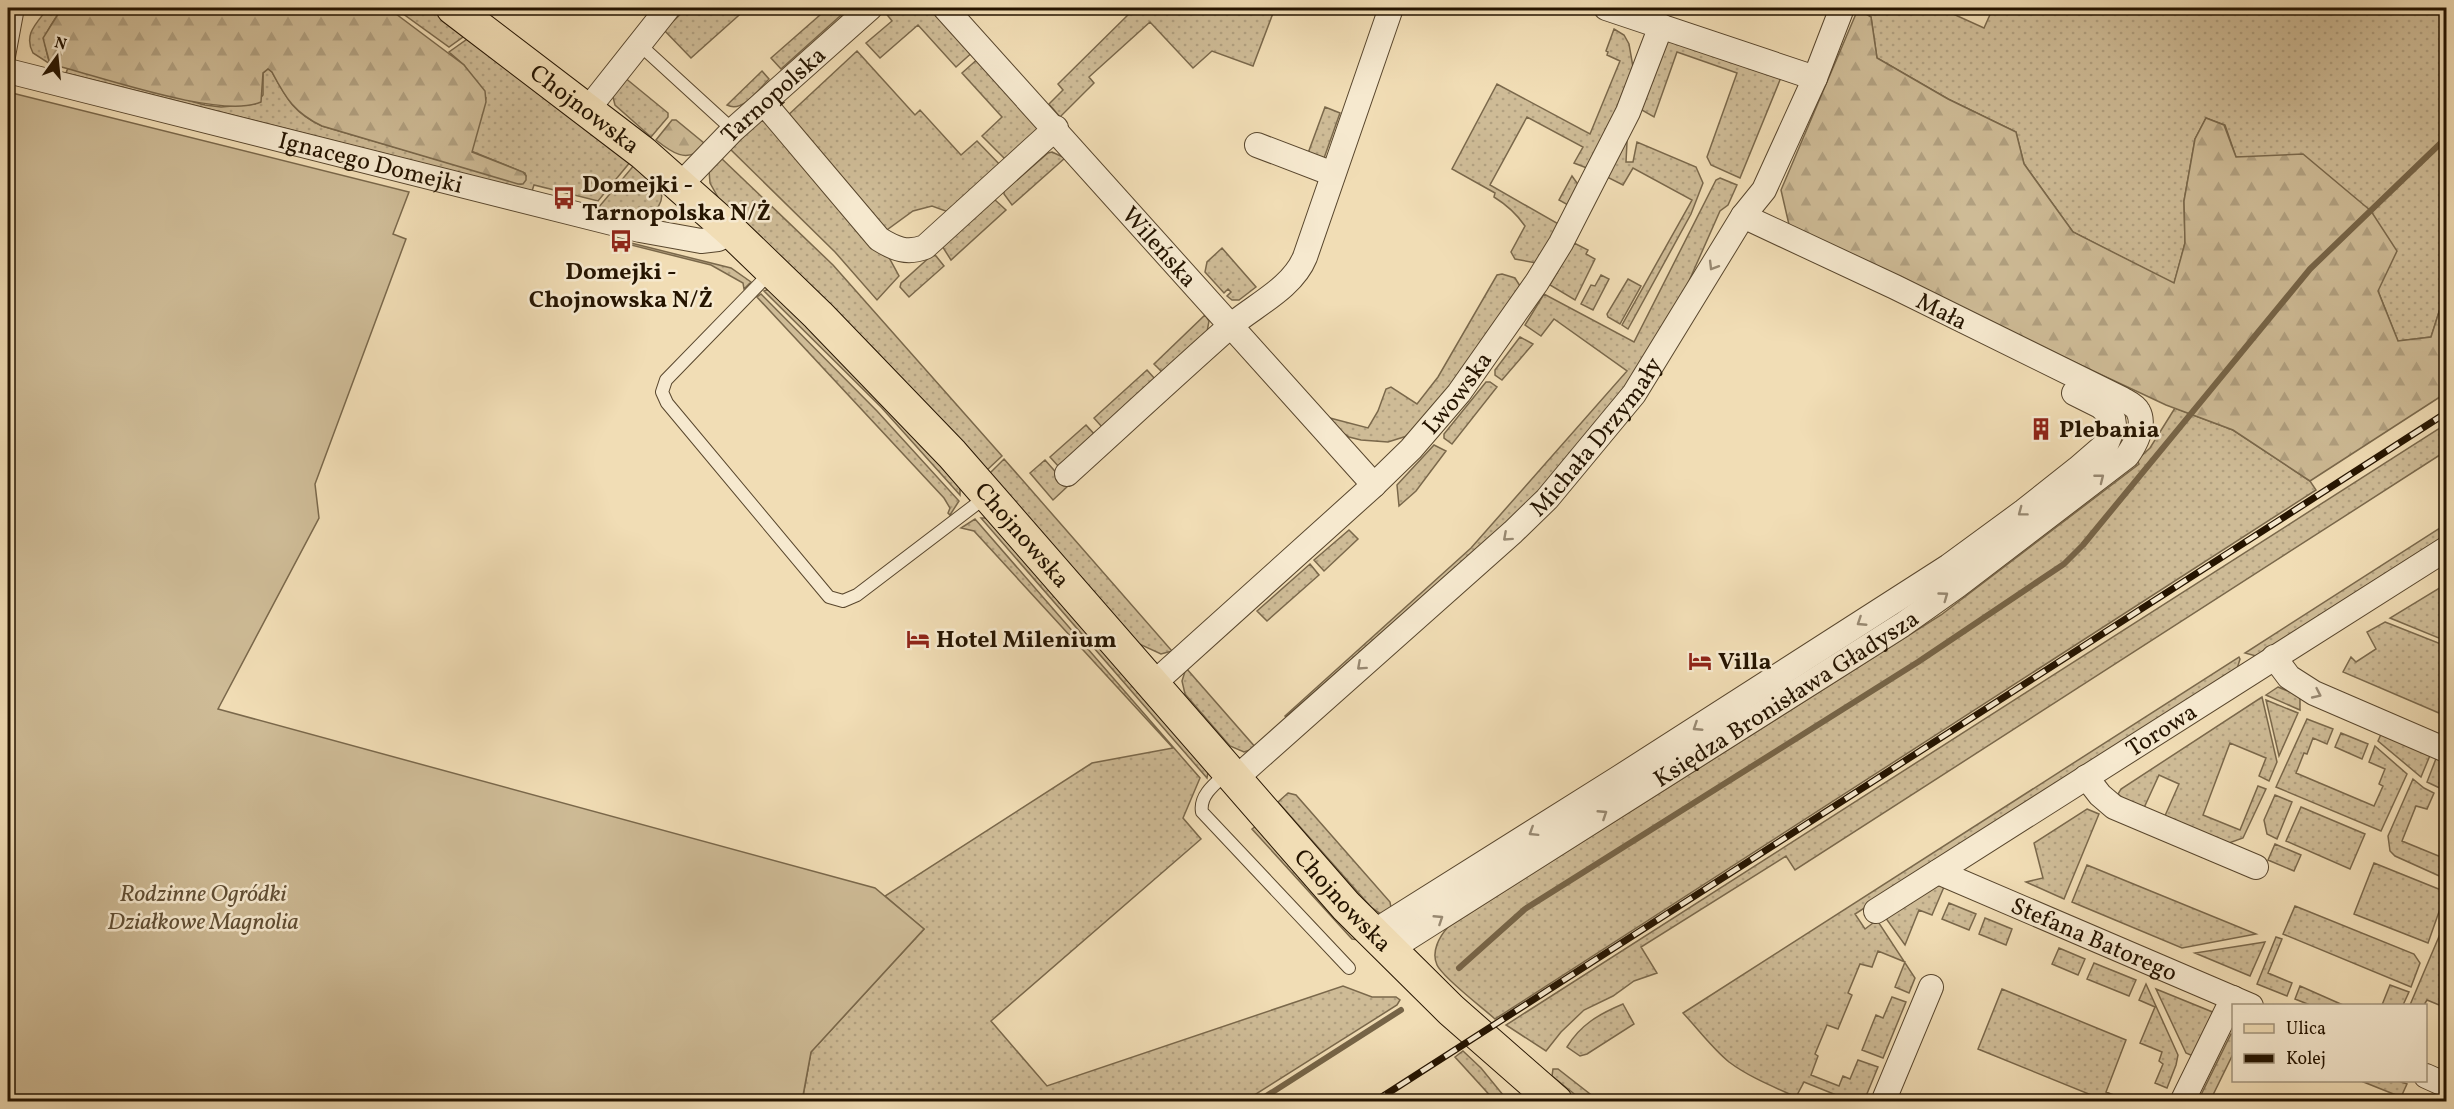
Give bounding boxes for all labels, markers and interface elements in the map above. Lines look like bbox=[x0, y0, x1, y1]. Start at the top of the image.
north arrow bbox=[27, 27, 87, 87]
text: N bbox=[52, 32, 69, 57]
street label: Tarnopolska bbox=[714, 40, 834, 152]
street label: Chojnowska bbox=[522, 57, 646, 163]
street label: Ignacego Domejki bbox=[274, 125, 466, 204]
place label: Domejki - Tarnopolska N/Ż bbox=[582, 169, 771, 231]
bus stop icon: Domejki - Tarnopolska N/Ż bbox=[551, 185, 577, 211]
street label: Wileńska bbox=[1112, 200, 1204, 296]
bus stop icon: Domejki - Chojnowska N/Ż bbox=[608, 228, 634, 254]
place label: Domejki - Chojnowska N/Ż bbox=[529, 256, 713, 318]
one-way arrow bbox=[1709, 260, 1720, 270]
street label: Mała bbox=[1910, 286, 1973, 340]
street label: Lwowska bbox=[1415, 346, 1502, 443]
street label: Michała Drzymały bbox=[1523, 351, 1672, 526]
place label: Plebania bbox=[2059, 414, 2160, 448]
building icon: Plebania bbox=[2028, 416, 2054, 442]
one-way arrow bbox=[2093, 474, 2104, 485]
street label: Chojnowska bbox=[965, 476, 1077, 597]
one-way arrow bbox=[2018, 504, 2029, 515]
one-way arrow bbox=[1504, 530, 1514, 541]
one-way arrow bbox=[1938, 592, 1949, 603]
street label: Księdza Bronisława Gładysza bbox=[1648, 603, 1927, 797]
one-way arrow bbox=[1857, 615, 1868, 626]
place label: Hotel Milenium bbox=[936, 624, 1117, 658]
hotel icon: Hotel Milenium bbox=[905, 626, 931, 652]
place label: Villa bbox=[1718, 646, 1772, 680]
hotel icon: Villa bbox=[1687, 648, 1713, 674]
one-way arrow bbox=[1357, 659, 1368, 670]
one-way arrow bbox=[2311, 687, 2322, 699]
street label: Torowa bbox=[2120, 696, 2205, 767]
one-way arrow bbox=[1693, 720, 1703, 732]
one-way arrow bbox=[1596, 810, 1607, 821]
one-way arrow bbox=[1529, 824, 1539, 836]
street label: Chojnowska bbox=[1285, 842, 1398, 961]
park label: Rodzinne Ogródki Działkowe Magnolia bbox=[107, 878, 299, 940]
street label: Stefana Batorego bbox=[2005, 890, 2182, 991]
one-way arrow bbox=[1432, 915, 1443, 926]
legend bbox=[2232, 1004, 2427, 1082]
text: Ulica bbox=[2286, 1017, 2326, 1042]
text: Kolej bbox=[2286, 1047, 2326, 1072]

